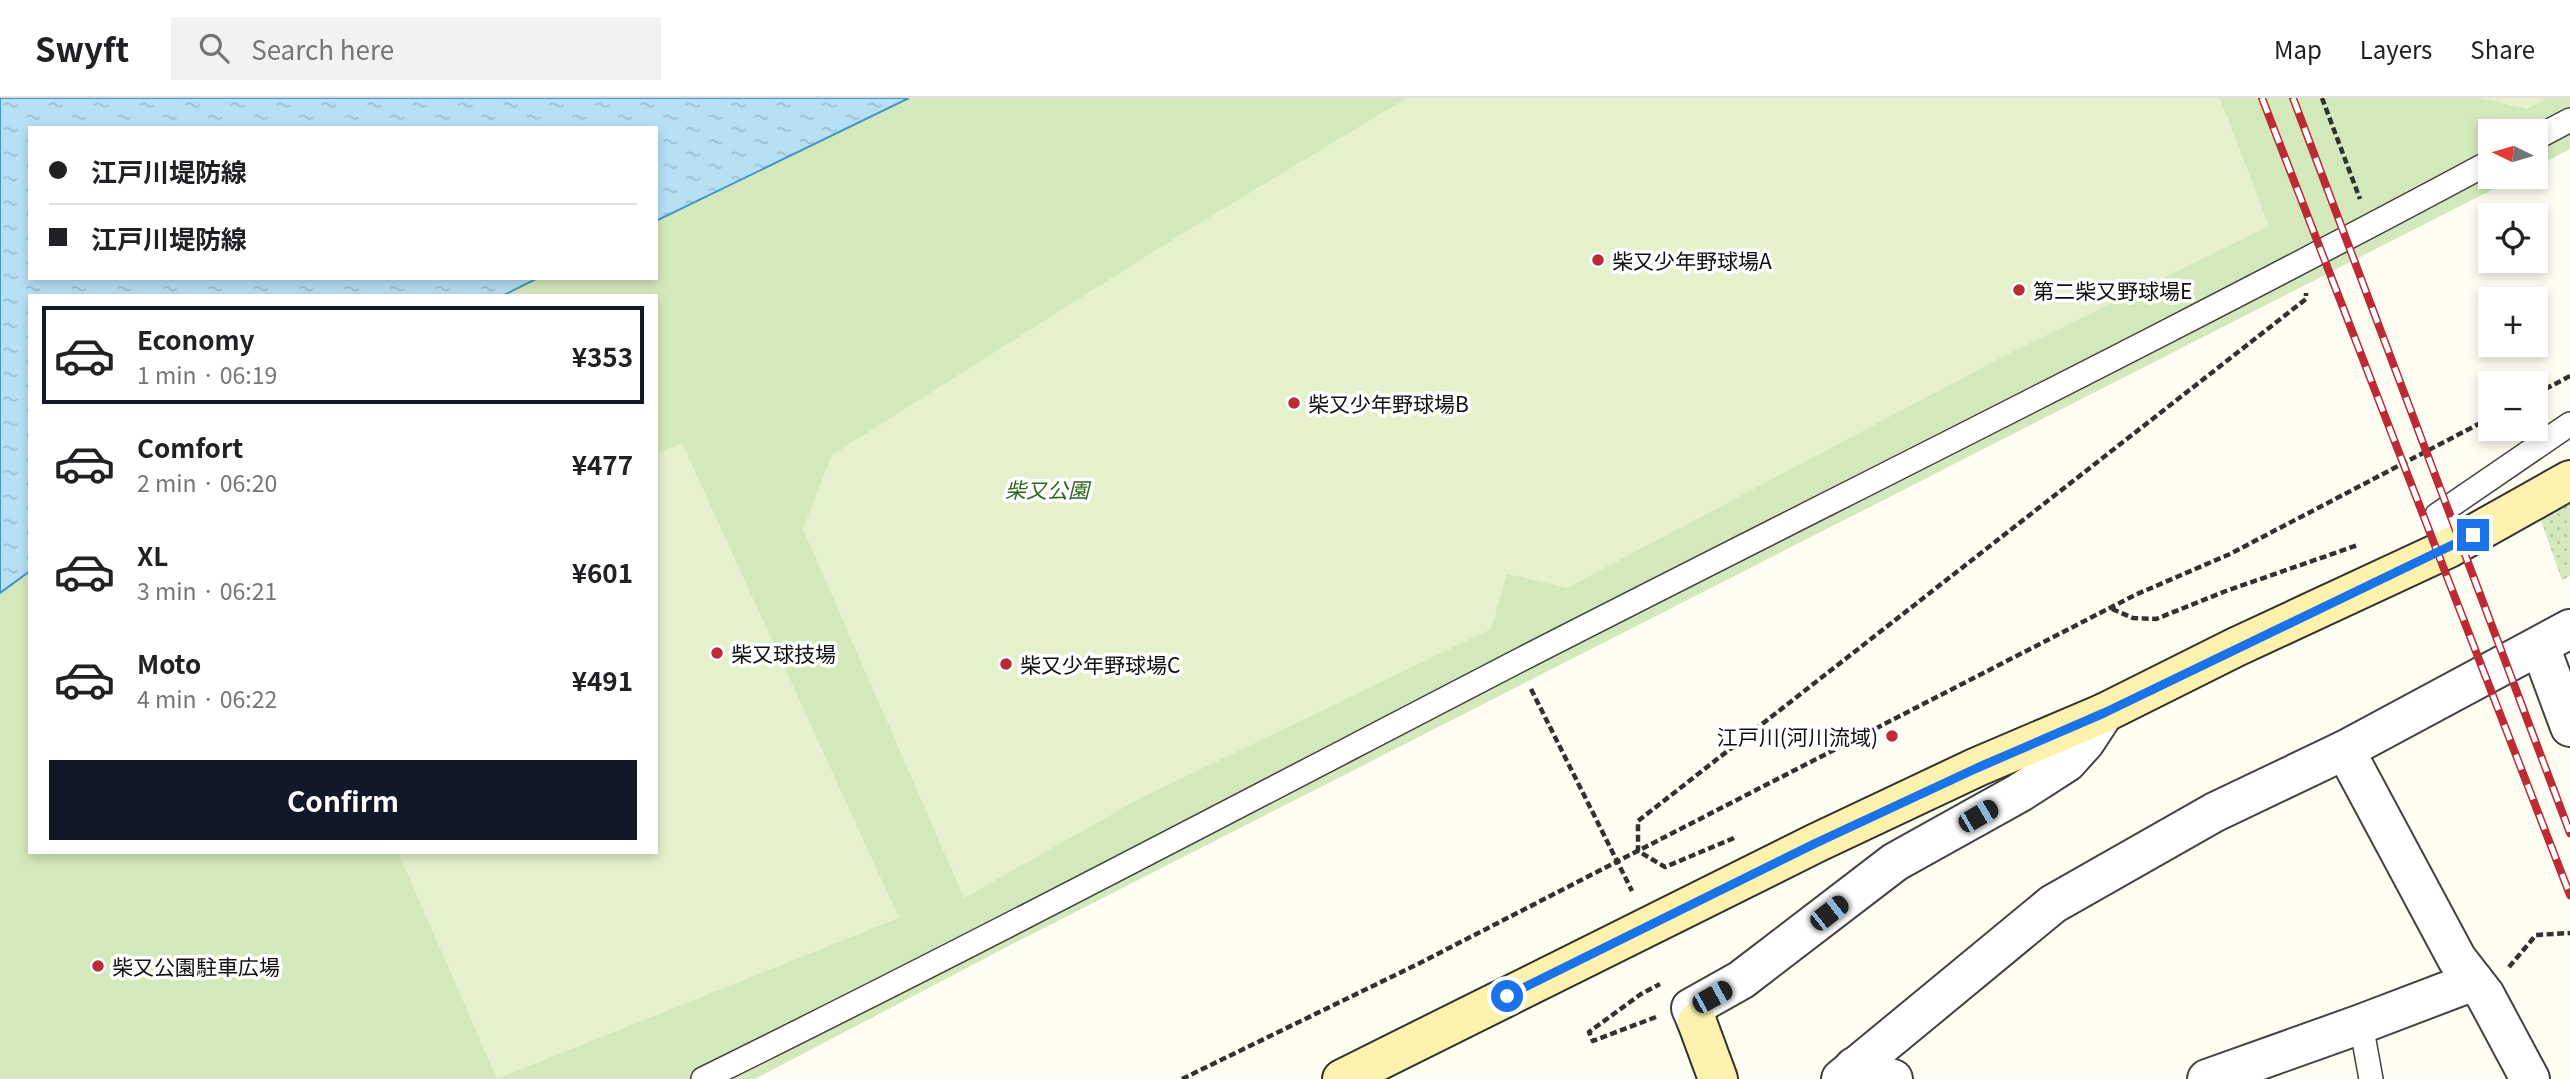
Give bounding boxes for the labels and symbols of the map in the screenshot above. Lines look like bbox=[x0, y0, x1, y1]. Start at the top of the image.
north arrow bbox=[2478, 119, 2548, 189]
place label: 柴又少年野球場A bbox=[1612, 245, 1772, 275]
marker: 柴又少年野球場A bbox=[1590, 252, 1606, 268]
place label: 第二柴又野球場E bbox=[2033, 275, 2192, 305]
marker: 第二柴又野球場E bbox=[2011, 282, 2027, 298]
place label: 柴又少年野球場B bbox=[1308, 388, 1469, 418]
marker: 柴又少年野球場B bbox=[1286, 395, 1302, 411]
park label: 柴又公園 bbox=[1005, 474, 1092, 504]
route end bbox=[2457, 519, 2489, 551]
place label: 柴又球技場 bbox=[731, 638, 836, 668]
marker: 柴又球技場 bbox=[709, 645, 725, 661]
place label: 柴又少年野球場C bbox=[1020, 649, 1180, 679]
marker: 柴又少年野球場C bbox=[998, 656, 1014, 672]
place label: 江戸川(河川流域) bbox=[1717, 721, 1878, 751]
marker: 江戸川(河川流域) bbox=[1884, 728, 1900, 744]
car bbox=[1955, 796, 2002, 836]
car bbox=[1806, 892, 1853, 934]
place label: 柴又公園駐車広場 bbox=[112, 951, 280, 981]
marker: 柴又公園駐車広場 bbox=[90, 958, 106, 974]
car bbox=[1689, 978, 1736, 1016]
route start bbox=[1491, 980, 1523, 1012]

